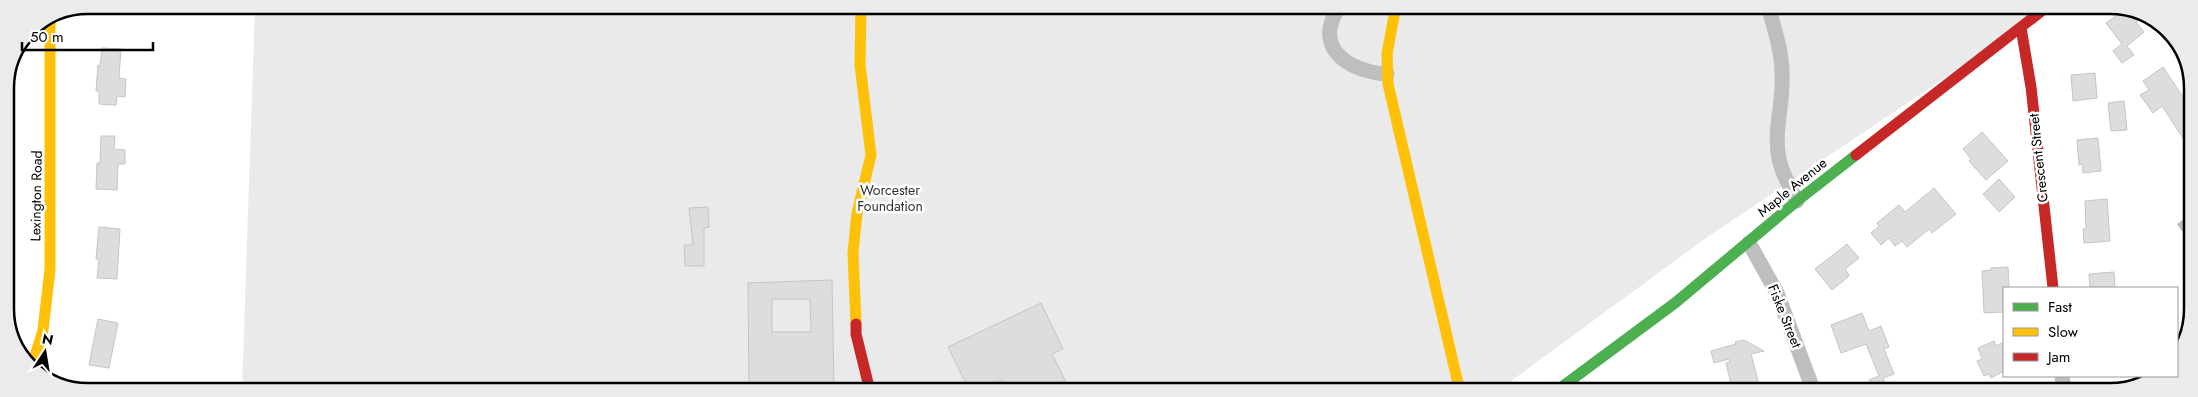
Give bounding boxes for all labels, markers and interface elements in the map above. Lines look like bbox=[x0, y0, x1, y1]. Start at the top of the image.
scale bar bbox=[22, 20, 154, 52]
text: 50 m bbox=[30, 26, 64, 48]
street label: Crescent Street bbox=[2023, 112, 2053, 203]
street label: Lexington Road bbox=[25, 150, 47, 242]
street label: Maple Avenue bbox=[1753, 153, 1831, 221]
park label: Worcester Foundation bbox=[857, 180, 923, 216]
street label: Fiske Street bbox=[1763, 281, 1807, 351]
legend bbox=[2003, 287, 2178, 377]
text: Fast bbox=[2048, 296, 2072, 318]
text: Slow bbox=[2048, 321, 2079, 343]
north arrow bbox=[20, 327, 70, 377]
text: N bbox=[40, 328, 55, 350]
text: Jam bbox=[2046, 346, 2071, 368]

